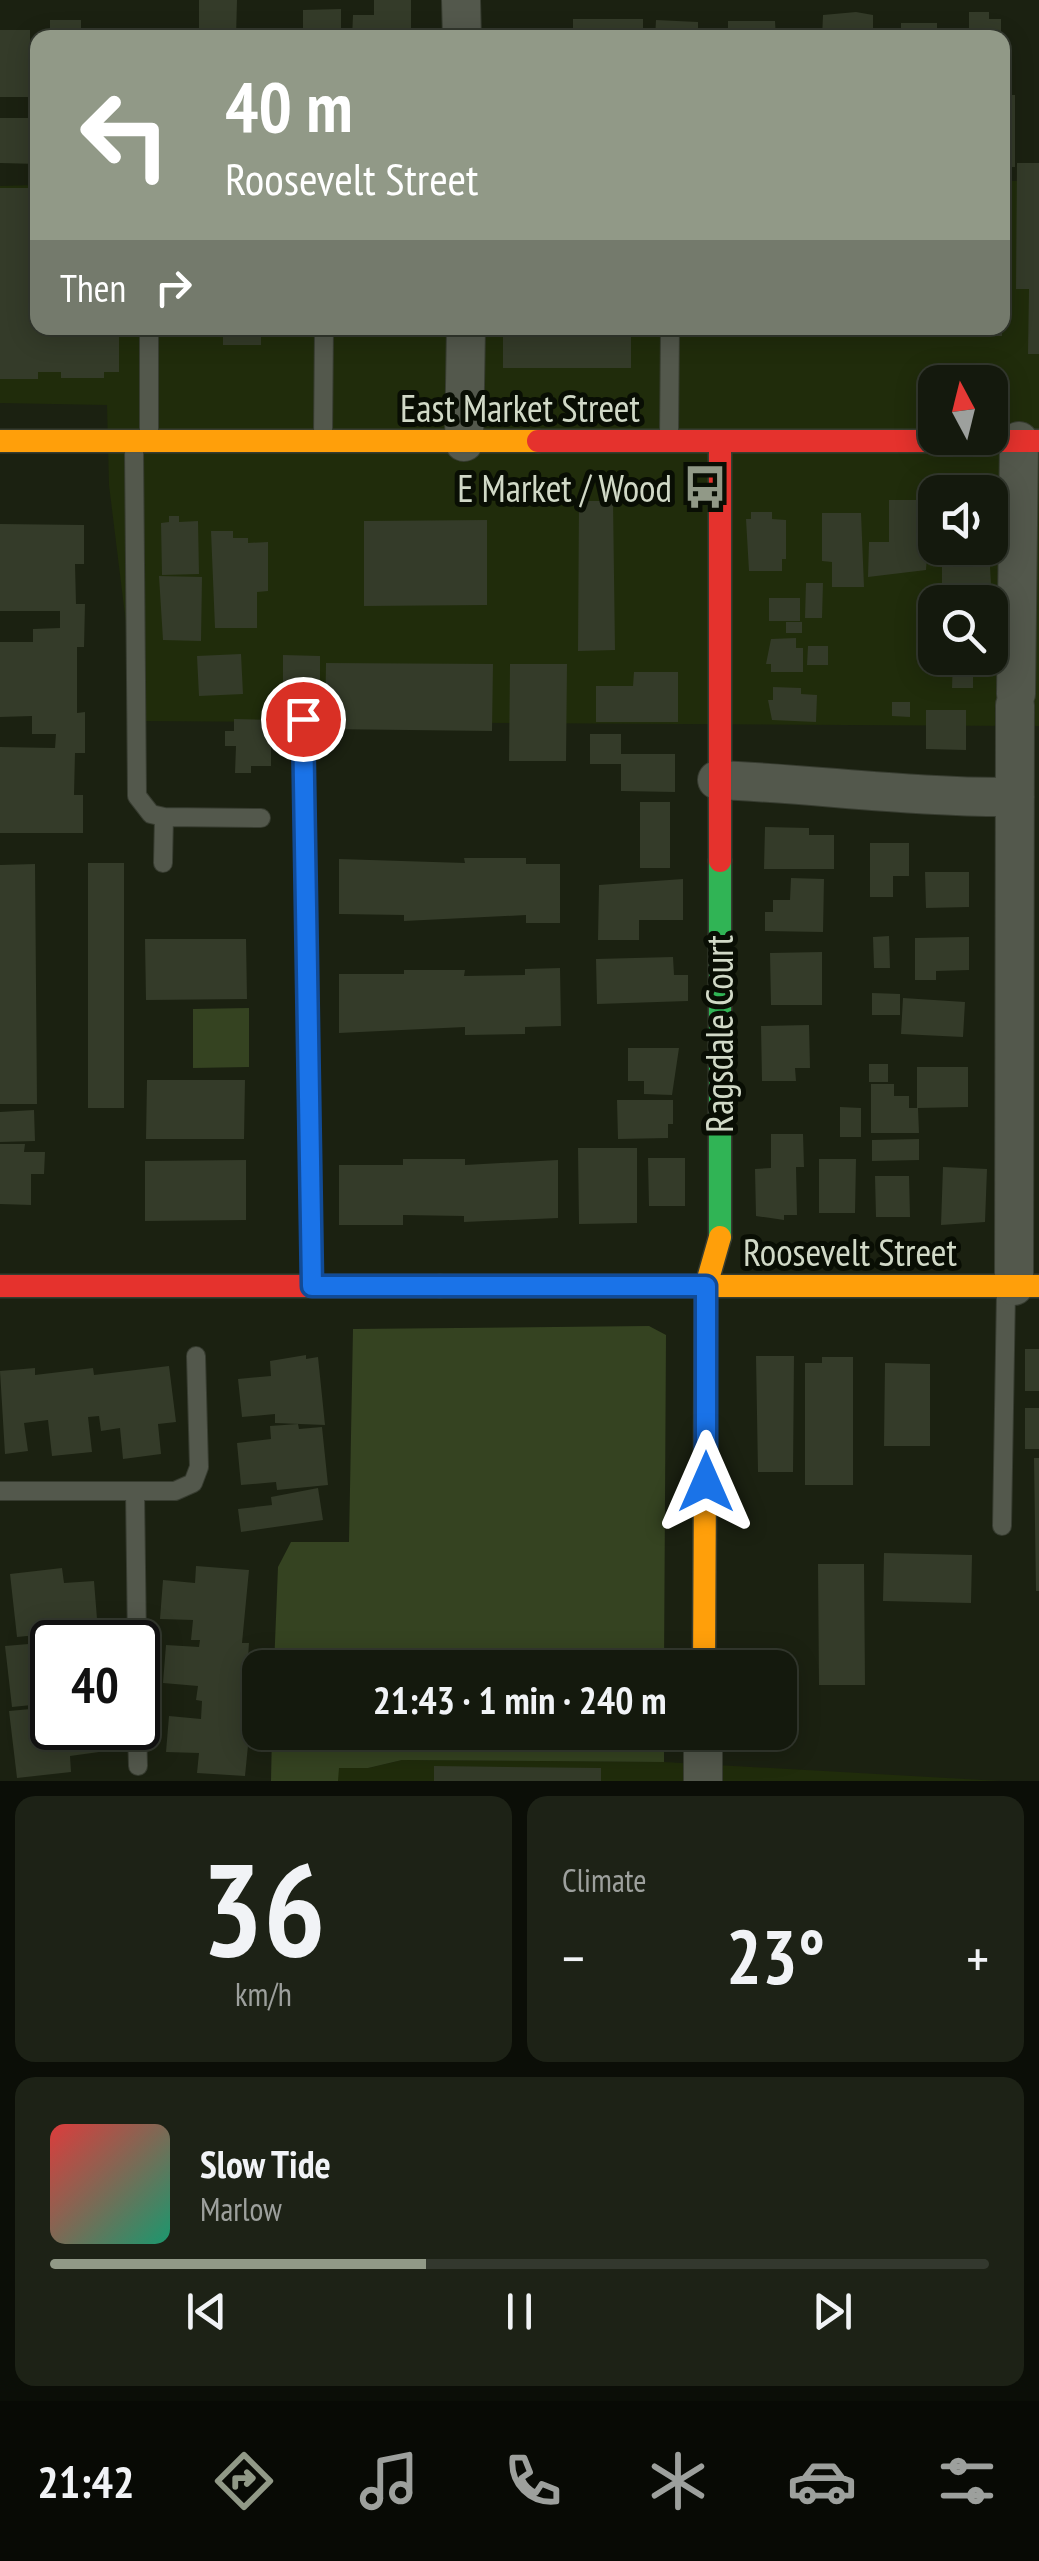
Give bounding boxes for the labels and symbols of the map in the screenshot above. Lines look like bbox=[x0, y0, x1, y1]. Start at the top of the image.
north arrow bbox=[918, 365, 1008, 455]
street label: East Market Street bbox=[400, 383, 640, 432]
place label: E Market / Wood bbox=[457, 463, 672, 512]
bus stop icon: E Market / Wood bbox=[681, 463, 729, 511]
pin bbox=[261, 677, 346, 762]
street label: Ragsdale Court bbox=[694, 934, 743, 1133]
street label: Roosevelt Street bbox=[743, 1227, 958, 1276]
position arrow bbox=[654, 1430, 758, 1534]
speed limit sign: 40 bbox=[30, 1620, 160, 1750]

